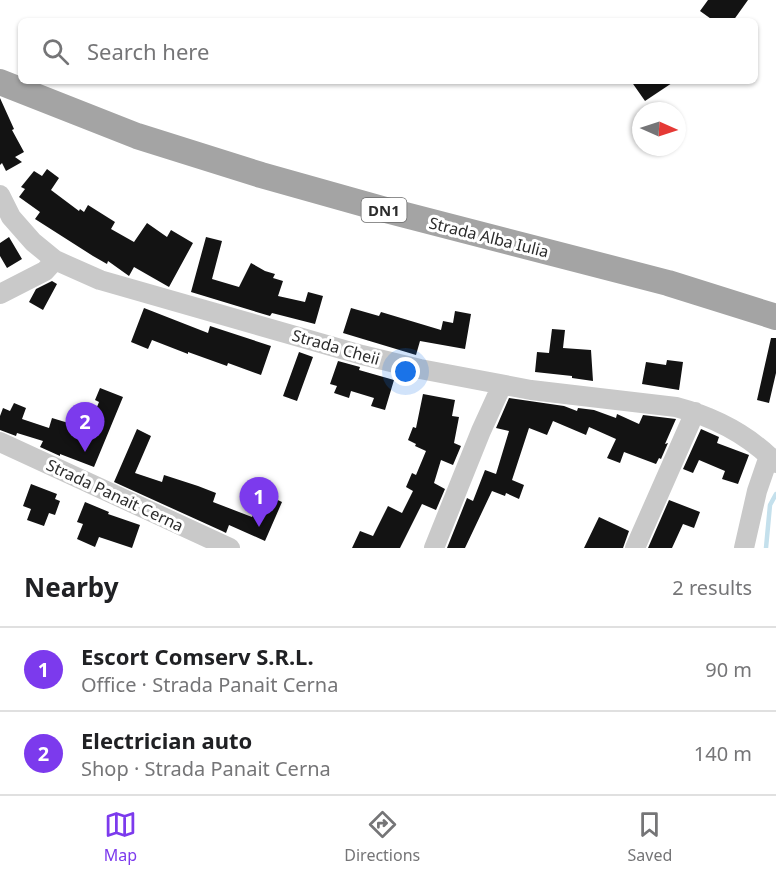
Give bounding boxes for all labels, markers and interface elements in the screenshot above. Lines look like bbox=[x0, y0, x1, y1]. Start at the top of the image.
search box bbox=[18, 18, 758, 84]
icon: search bbox=[39, 35, 72, 68]
text: Search here bbox=[87, 36, 209, 66]
north arrow bbox=[632, 102, 686, 156]
road number: DN1 bbox=[362, 198, 406, 222]
street label: Strada Alba Iulia bbox=[427, 211, 551, 263]
street label: Strada Cheii bbox=[290, 324, 382, 370]
your location bbox=[391, 357, 420, 386]
pin: 2 bbox=[66, 402, 104, 452]
street label: Strada Panait Cerna bbox=[43, 454, 187, 536]
pin: 1 bbox=[240, 478, 278, 527]
text: Nearby bbox=[24, 569, 119, 605]
text: 2 results bbox=[672, 574, 752, 601]
text: Escort Comserv S.R.L. bbox=[81, 641, 314, 671]
text: 1 bbox=[38, 656, 49, 683]
text: 90 m bbox=[705, 656, 752, 683]
text: Office · Strada Panait Cerna bbox=[81, 671, 338, 698]
text: Electrician auto bbox=[81, 725, 252, 755]
text: 2 bbox=[38, 740, 49, 767]
text: 140 m bbox=[694, 740, 752, 767]
text: Shop · Strada Panait Cerna bbox=[81, 755, 331, 782]
tab: Map bbox=[104, 808, 137, 866]
tab: Directions bbox=[344, 808, 420, 866]
tab: Saved bbox=[628, 808, 672, 866]

